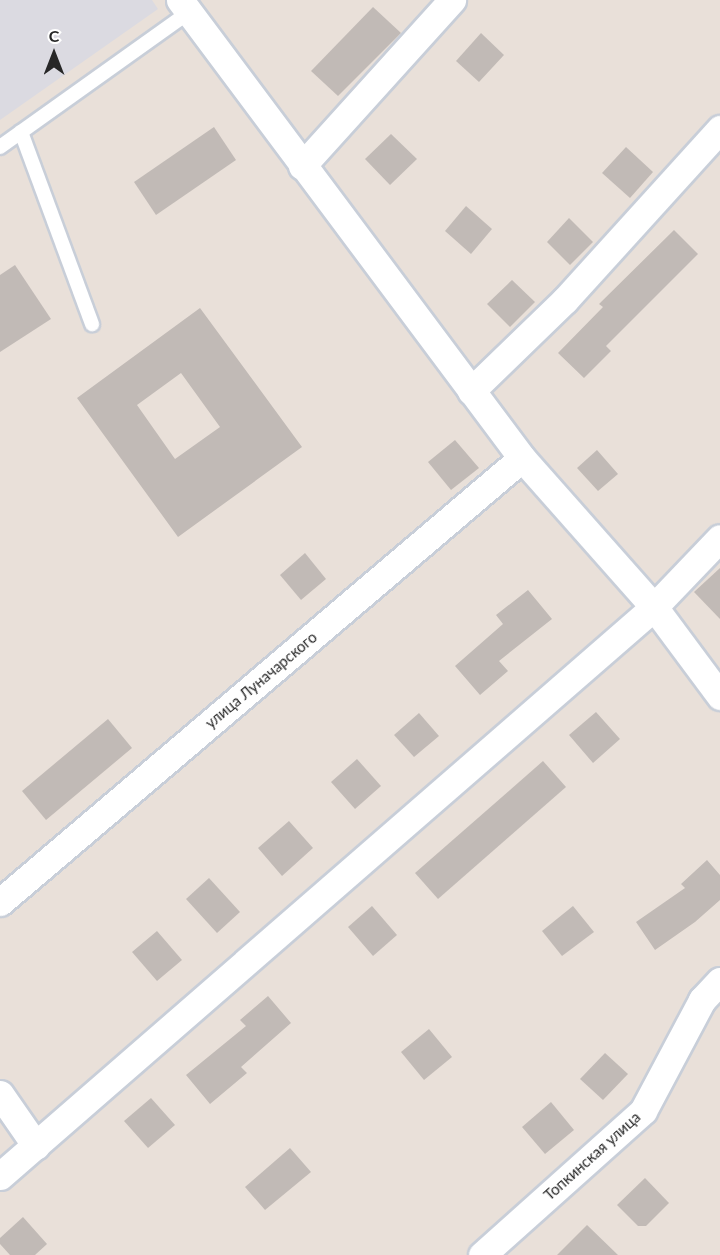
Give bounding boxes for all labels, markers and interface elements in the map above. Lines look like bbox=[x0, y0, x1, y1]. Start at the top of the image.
north arrow bbox=[24, 24, 84, 84]
text: С bbox=[49, 26, 59, 45]
street label: улица Луначарского bbox=[202, 628, 320, 732]
street label: Топкинская улица bbox=[540, 1108, 644, 1204]

